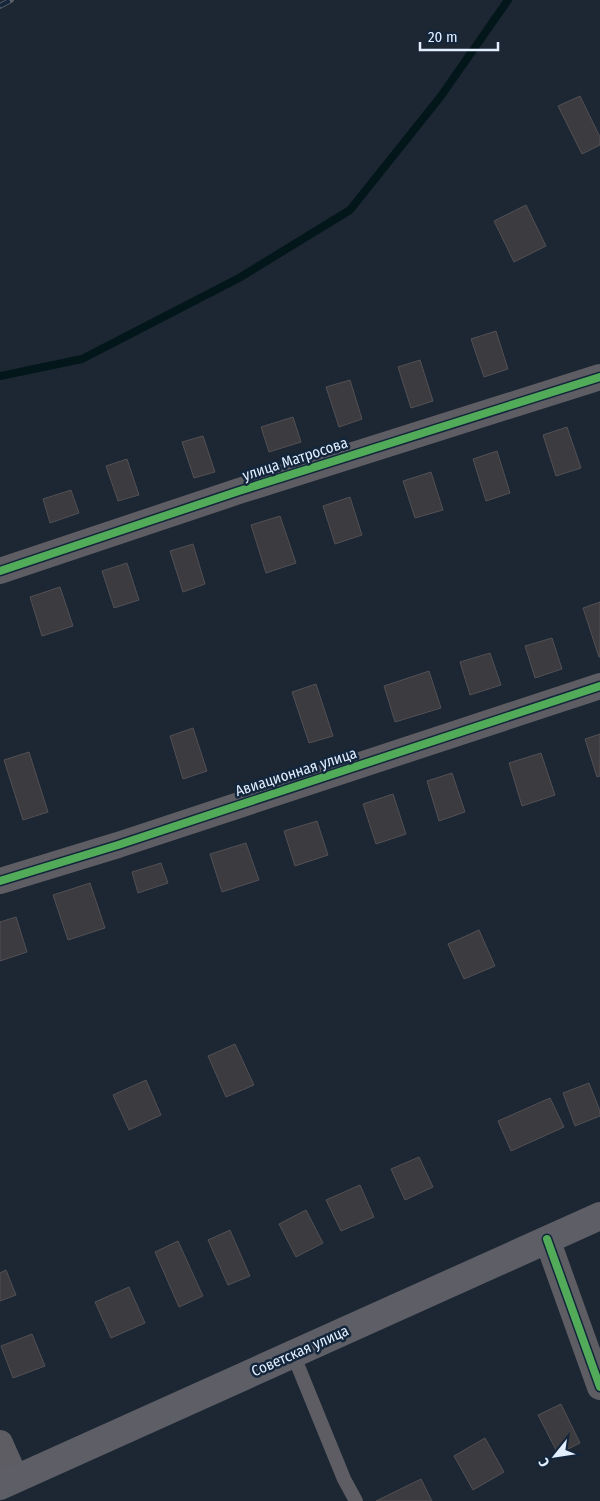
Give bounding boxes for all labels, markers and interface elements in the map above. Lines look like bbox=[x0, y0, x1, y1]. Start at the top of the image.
scale bar bbox=[420, 20, 498, 52]
text: 20 m bbox=[428, 28, 458, 46]
street label: улица Матросова bbox=[240, 434, 350, 484]
street label: Авиационная улица bbox=[233, 744, 359, 800]
street label: Советская улица bbox=[249, 1322, 351, 1380]
north arrow bbox=[530, 1431, 580, 1481]
text: С bbox=[535, 1454, 553, 1470]

